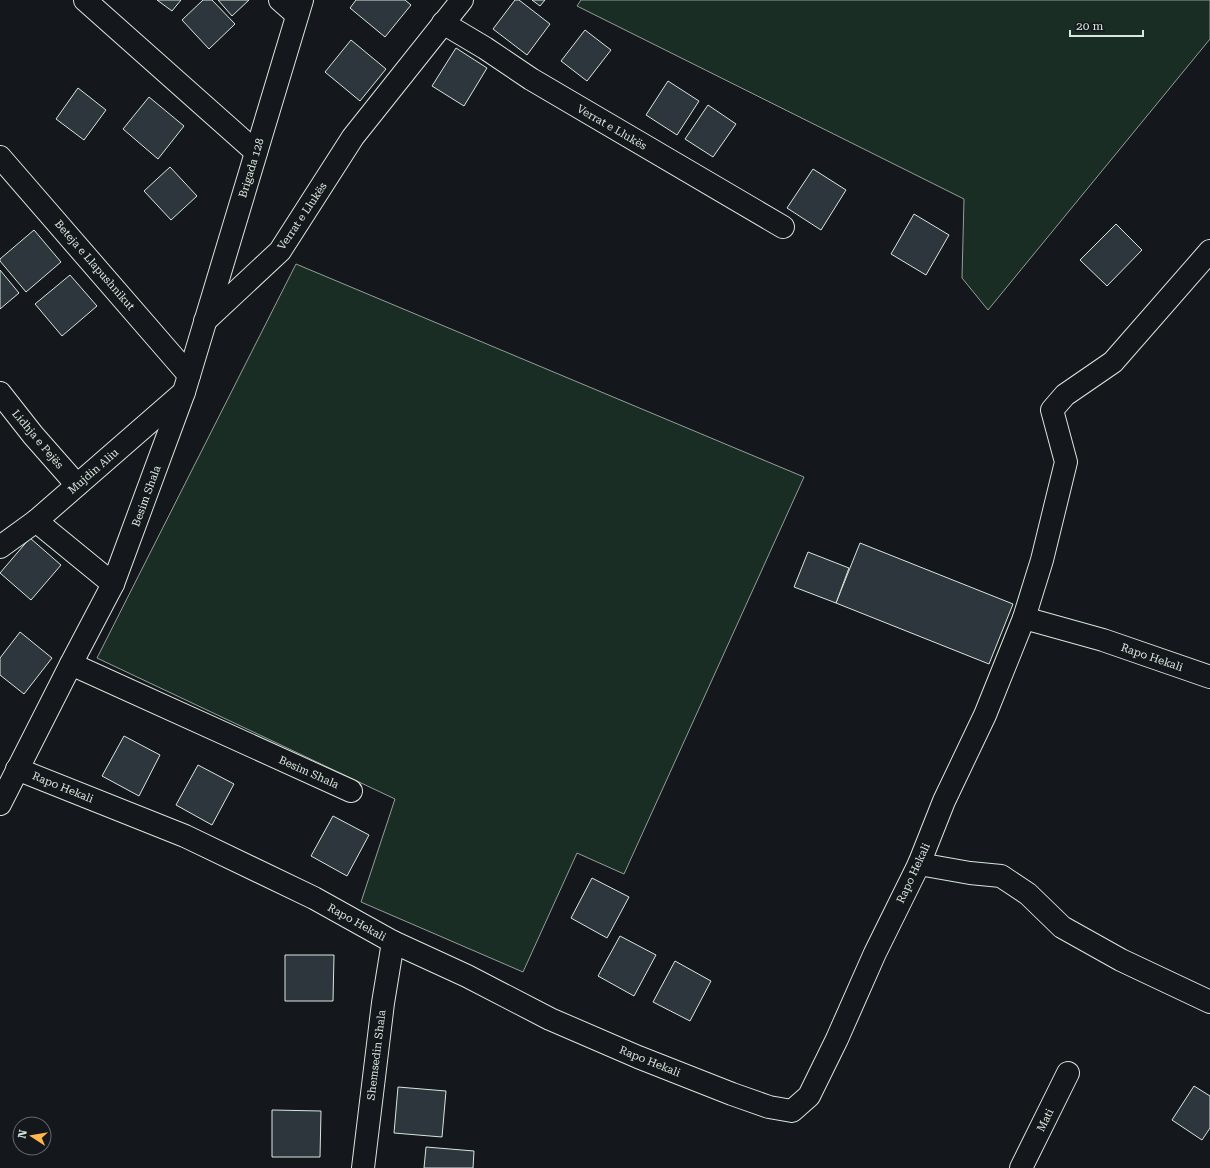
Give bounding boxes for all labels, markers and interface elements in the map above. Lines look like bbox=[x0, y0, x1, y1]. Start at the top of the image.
scale bar bbox=[1070, 12, 1143, 38]
text: 20 m bbox=[1076, 19, 1103, 33]
street label: Verrat e Llukës bbox=[574, 102, 649, 153]
street label: Brigada 128 bbox=[236, 137, 267, 200]
street label: Verrat e Llukës bbox=[275, 180, 330, 252]
street label: Beteja e Llapushnikut bbox=[52, 218, 137, 313]
street label: Lidhja e Pejës bbox=[9, 407, 66, 471]
street label: Mujdin Aliu bbox=[65, 446, 121, 497]
street label: Besim Shala bbox=[129, 464, 164, 529]
street label: Rapo Hekali bbox=[1119, 641, 1185, 674]
street label: Besim Shala bbox=[277, 753, 341, 791]
street label: Rapo Hekali bbox=[30, 769, 96, 806]
street label: Rapo Hekali bbox=[894, 841, 933, 905]
street label: Rapo Hekali bbox=[325, 901, 389, 944]
street label: Shemsedin Shala bbox=[364, 1009, 388, 1101]
street label: Rapo Hekali bbox=[617, 1043, 683, 1080]
street label: Mati bbox=[1034, 1106, 1057, 1134]
north arrow bbox=[12, 1116, 52, 1156]
text: N bbox=[15, 1128, 30, 1140]

